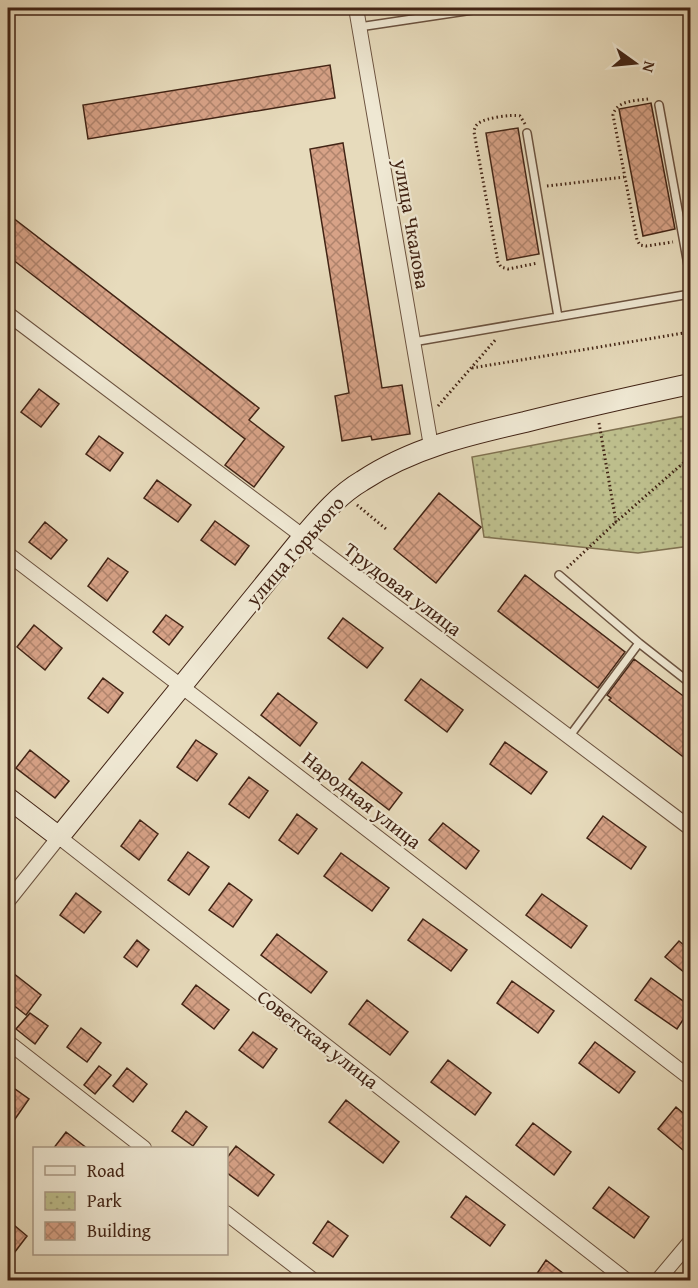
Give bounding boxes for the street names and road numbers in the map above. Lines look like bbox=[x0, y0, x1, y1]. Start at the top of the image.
street label: улица Чкалова bbox=[387, 156, 438, 291]
street label: улица Горького bbox=[238, 489, 351, 613]
street label: Трудовая улица bbox=[338, 535, 469, 643]
street label: Народная улица bbox=[297, 744, 428, 856]
street label: Советская улица bbox=[251, 982, 386, 1096]

